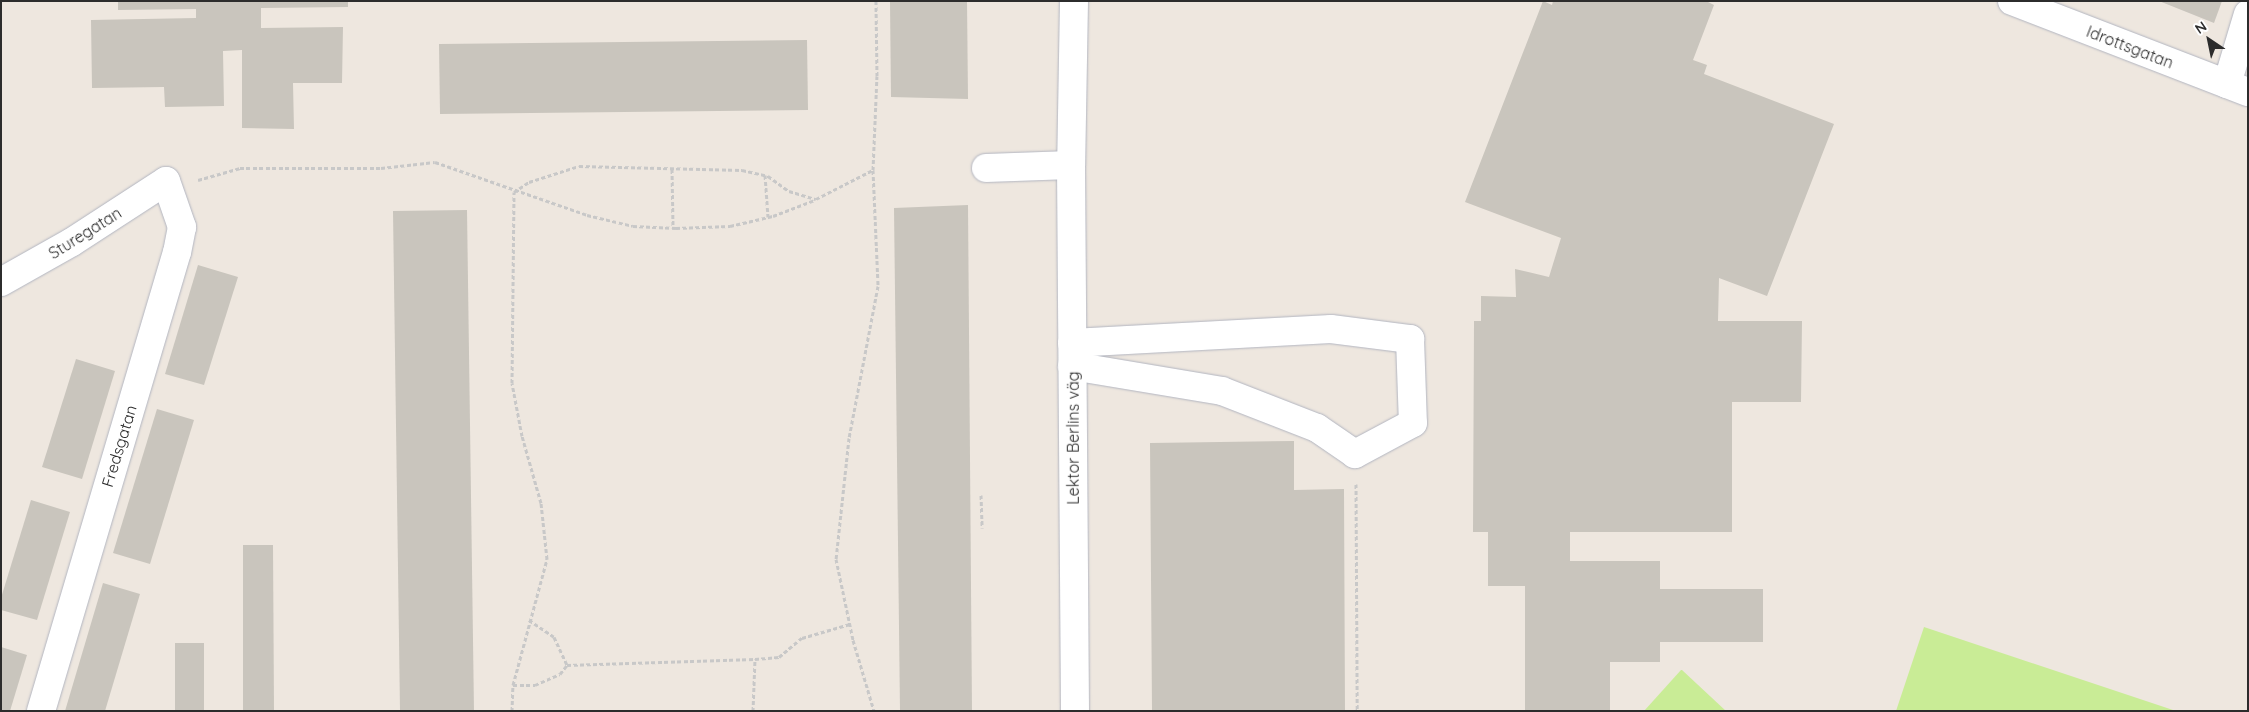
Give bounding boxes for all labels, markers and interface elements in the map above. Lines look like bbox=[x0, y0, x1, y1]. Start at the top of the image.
north arrow bbox=[2184, 15, 2234, 65]
text: N bbox=[2191, 17, 2210, 38]
street label: Idrottsgatan bbox=[2084, 22, 2176, 72]
street label: Sturegatan bbox=[45, 203, 125, 263]
street label: Lektor Berlins väg bbox=[1063, 371, 1083, 505]
street label: Fredsgatan bbox=[97, 403, 141, 489]

